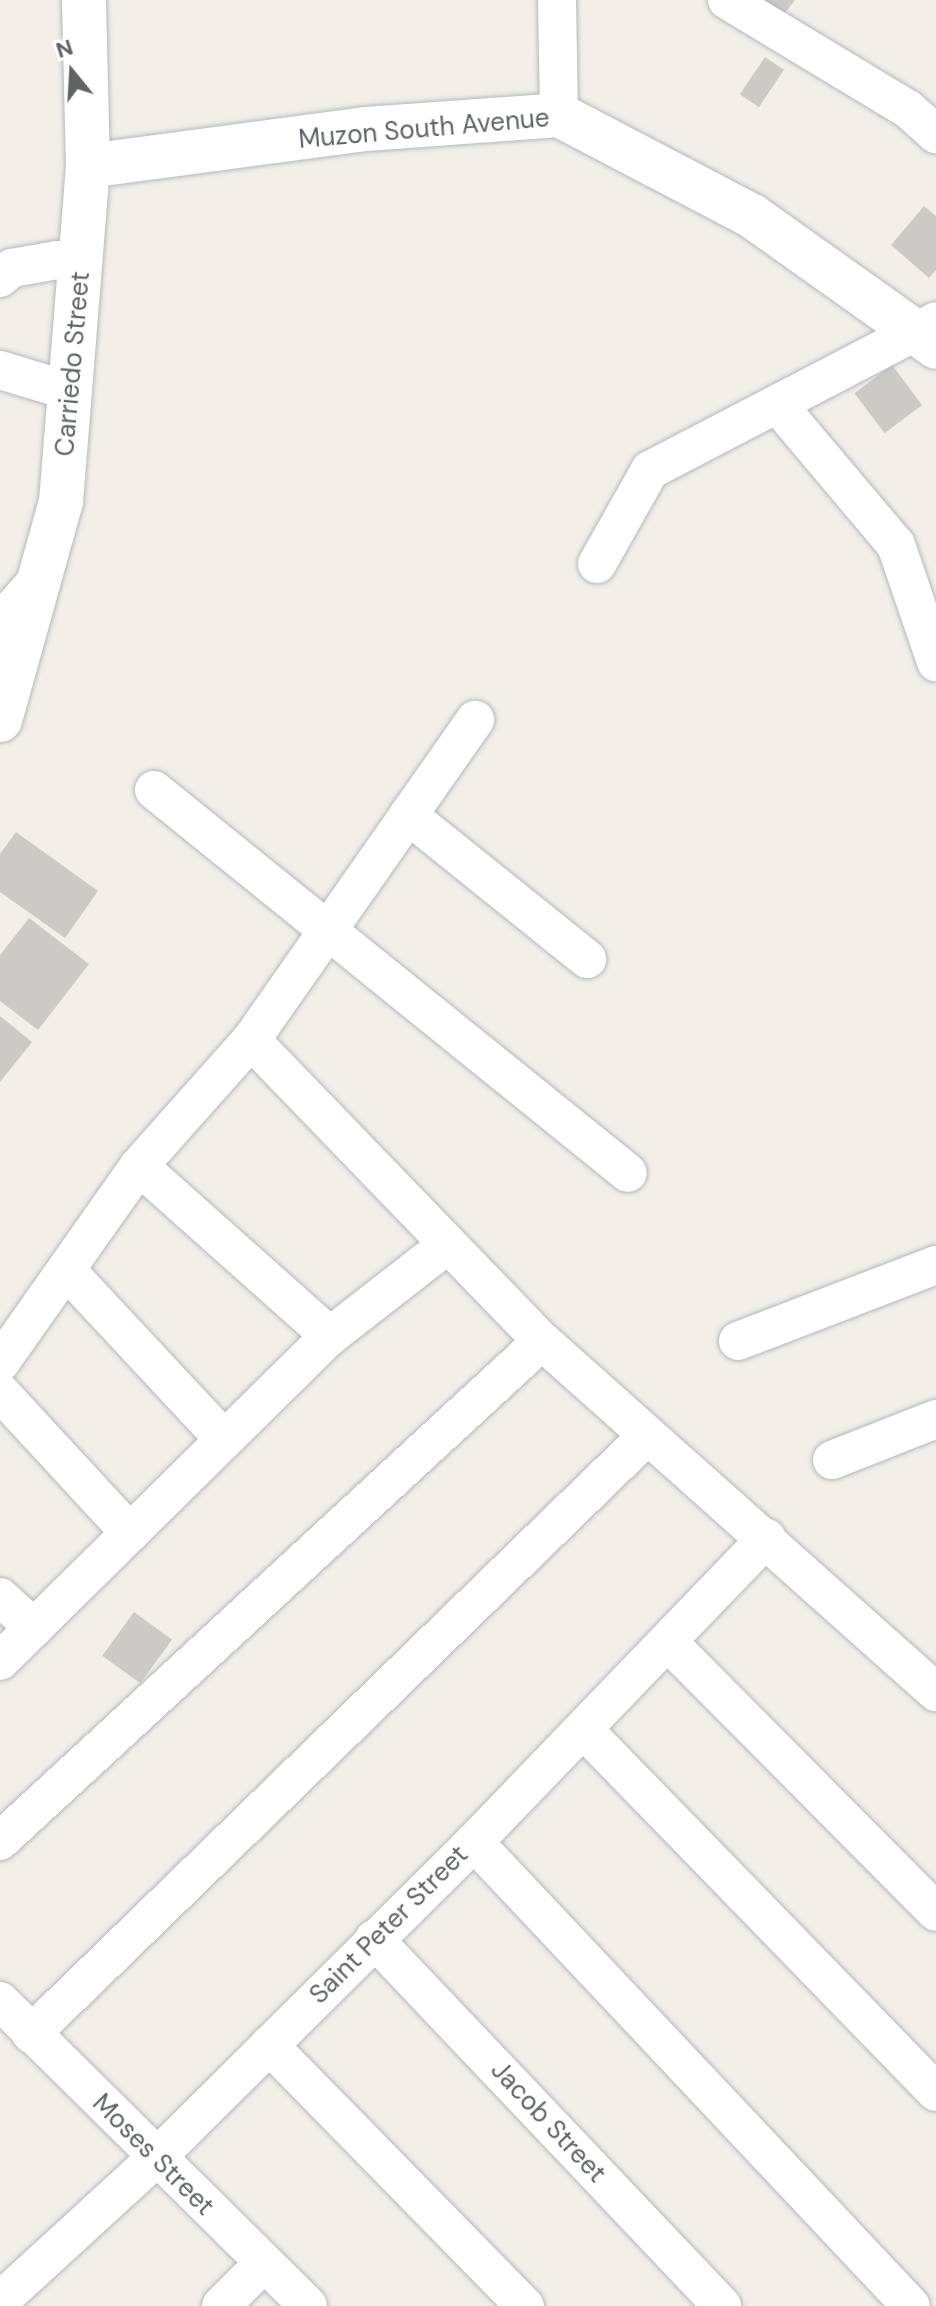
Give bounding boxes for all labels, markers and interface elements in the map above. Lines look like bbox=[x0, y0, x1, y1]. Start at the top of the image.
north arrow bbox=[32, 32, 112, 112]
text: N bbox=[52, 32, 77, 65]
street label: Muzon South Avenue bbox=[297, 102, 551, 156]
street label: Carriedo Street bbox=[49, 270, 97, 458]
street label: Saint Peter Street bbox=[303, 1839, 475, 2011]
street label: Jacob Street bbox=[484, 2055, 612, 2189]
street label: Moses Street bbox=[86, 2088, 220, 2222]

